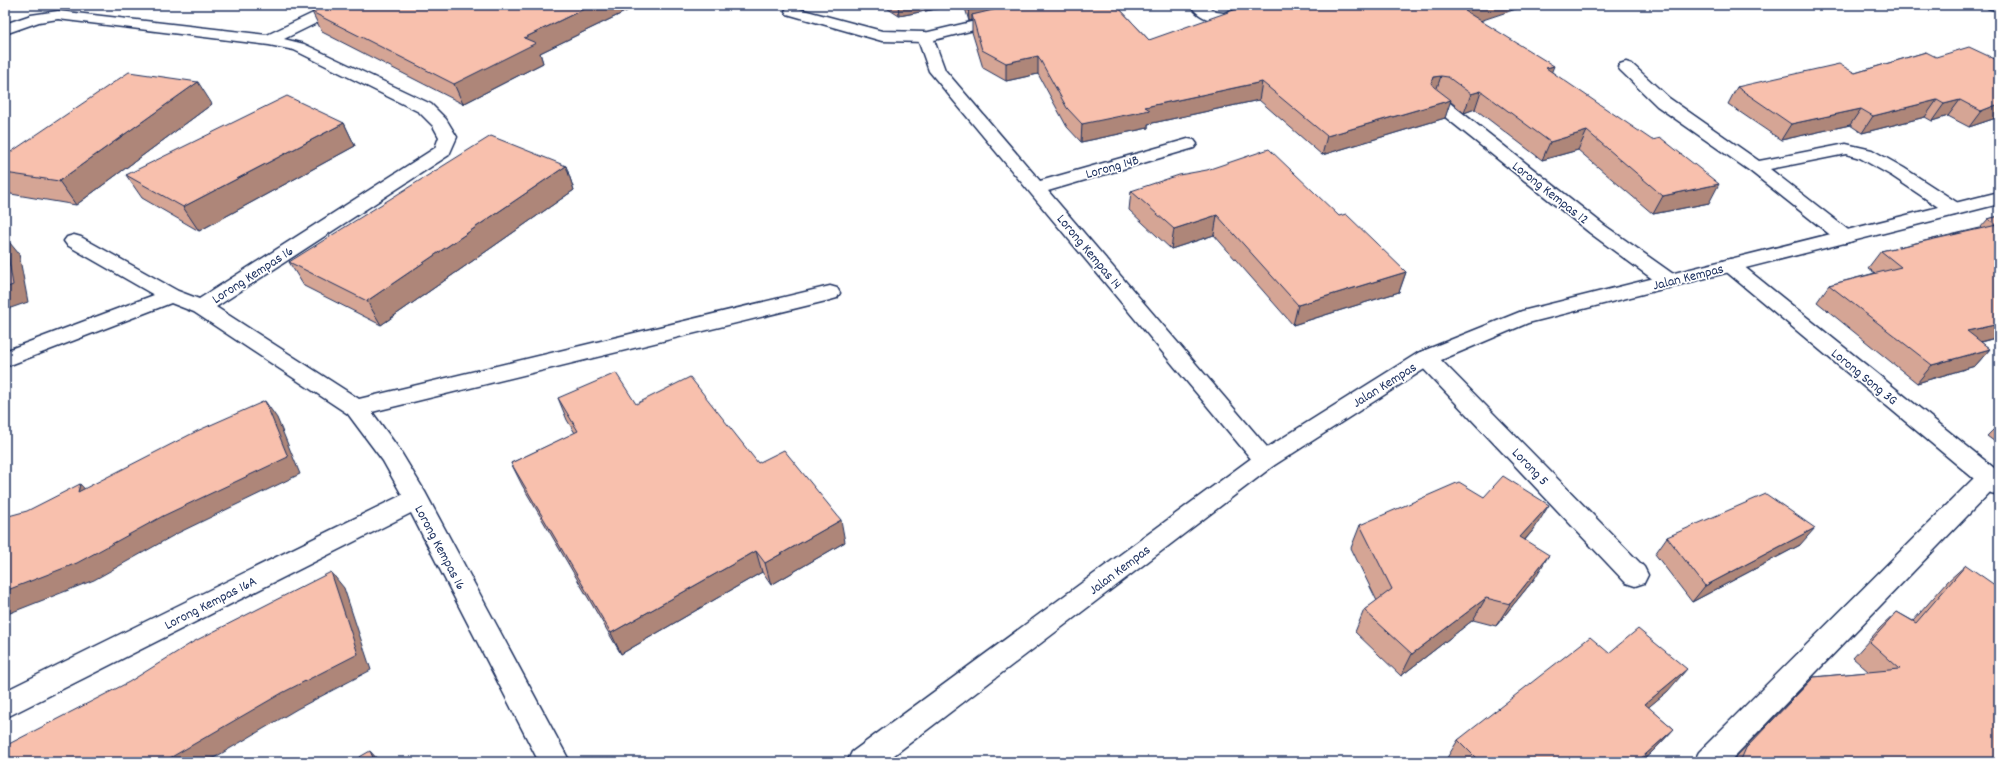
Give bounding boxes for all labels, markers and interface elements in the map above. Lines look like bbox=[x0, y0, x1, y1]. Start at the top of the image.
street label: Lorong 14B bbox=[1084, 151, 1142, 185]
street label: Lorong Kempas 12 bbox=[1507, 157, 1592, 230]
street label: Lorong Kempas 14 bbox=[1051, 210, 1126, 294]
street label: Lorong Kempas 16 bbox=[208, 242, 298, 310]
street label: Jalan Kempas bbox=[1651, 259, 1726, 296]
street label: Lorong Song 3G bbox=[1826, 344, 1901, 411]
street label: Jalan Kempas bbox=[1349, 358, 1421, 413]
street label: Lorong 5 bbox=[1507, 444, 1553, 491]
street label: Lorong Kempas 16 bbox=[408, 502, 470, 594]
street label: Jalan Kempas bbox=[1085, 541, 1155, 600]
street label: Lorong Kempas 16A bbox=[161, 572, 261, 636]

